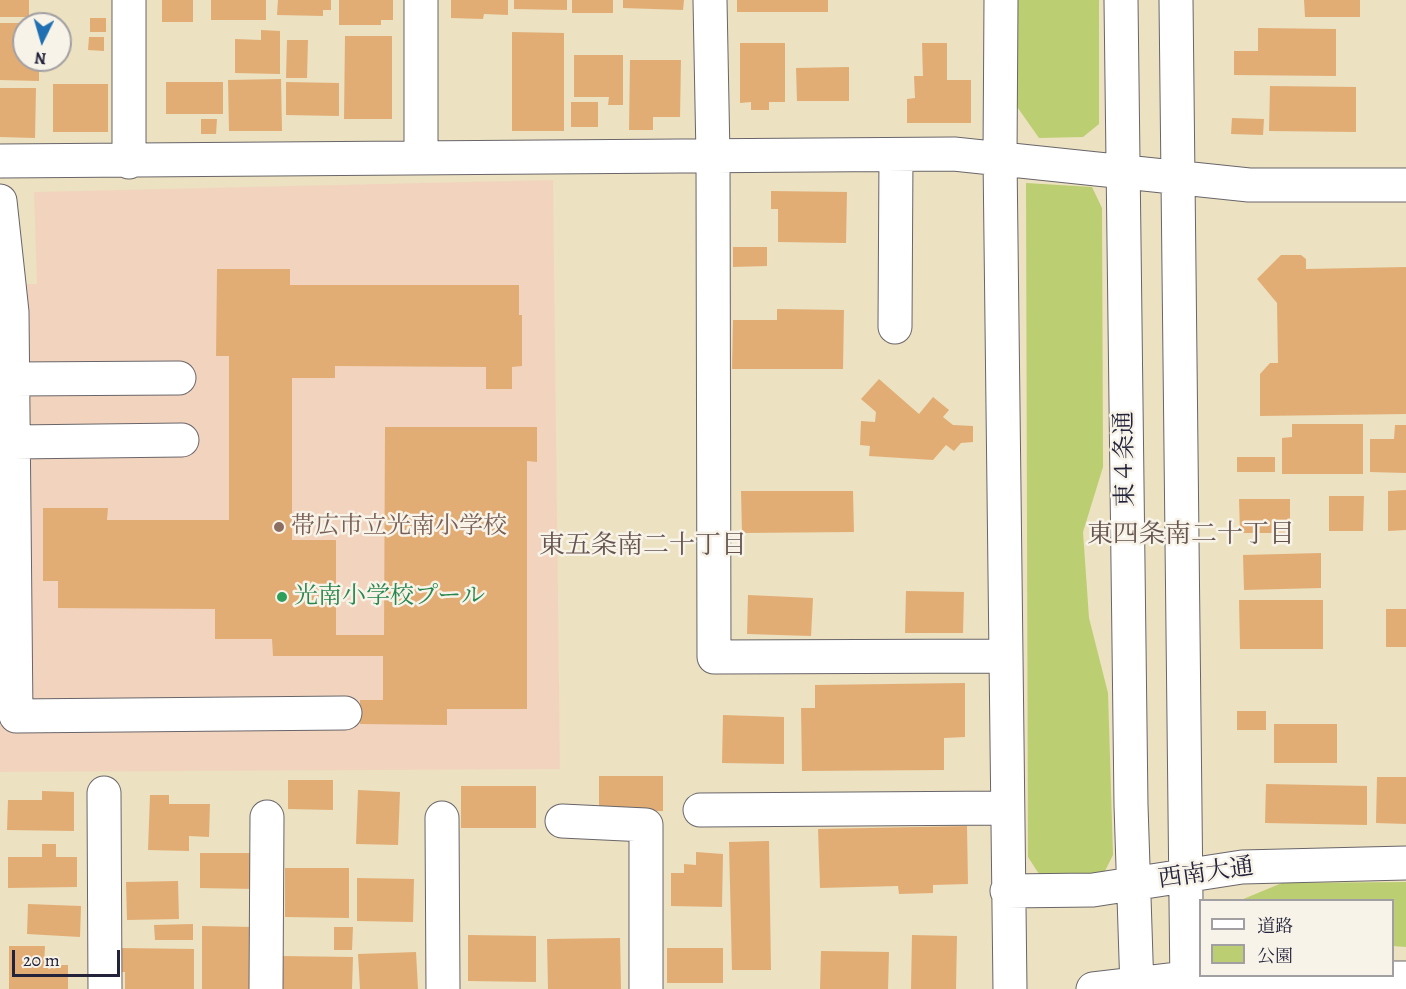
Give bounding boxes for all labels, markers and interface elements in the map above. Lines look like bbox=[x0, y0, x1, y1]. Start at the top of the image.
north arrow bbox=[12, 12, 72, 72]
text: N bbox=[34, 46, 47, 69]
street label: 東４条通 bbox=[1111, 411, 1141, 507]
place label: 帯広市立光南小学校 bbox=[291, 513, 507, 541]
marker: 帯広市立光南小学校 bbox=[272, 520, 286, 534]
district label: 東四条南二十丁目 bbox=[1087, 520, 1295, 552]
district label: 東五条南二十丁目 bbox=[539, 531, 747, 563]
place label: 光南小学校プール bbox=[294, 583, 485, 611]
marker: 光南小学校プール bbox=[275, 590, 289, 604]
street label: 西南大通 bbox=[1156, 853, 1256, 895]
legend bbox=[1199, 899, 1394, 977]
text: 道路 bbox=[1257, 914, 1293, 938]
scale bar bbox=[15, 938, 123, 976]
text: 公園 bbox=[1257, 944, 1293, 968]
text: 20 m bbox=[23, 948, 60, 972]

